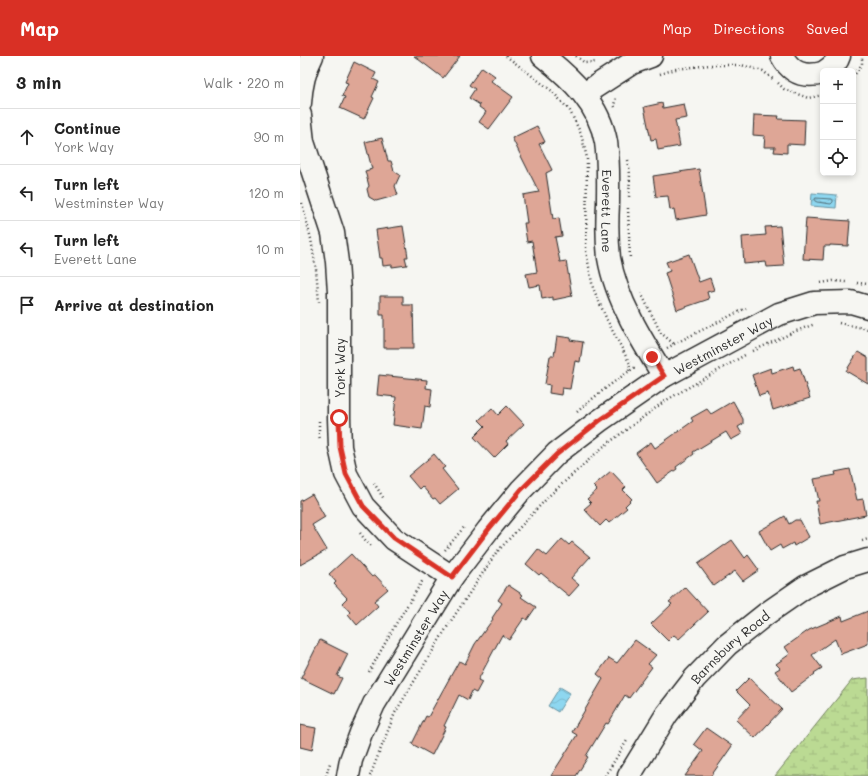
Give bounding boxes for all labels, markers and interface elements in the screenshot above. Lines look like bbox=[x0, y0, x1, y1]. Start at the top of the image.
text: Map bbox=[20, 16, 59, 41]
text: Map bbox=[663, 19, 691, 38]
text: Directions bbox=[713, 19, 784, 38]
text: Saved bbox=[806, 19, 848, 38]
map controls bbox=[820, 68, 856, 176]
button: + bbox=[820, 68, 856, 104]
text: 3 min bbox=[16, 71, 61, 93]
text: Walk · 220 m bbox=[203, 74, 284, 91]
button: − bbox=[820, 104, 856, 140]
text: Continue bbox=[54, 118, 121, 138]
icon: ahead bbox=[16, 126, 38, 148]
text: 90 m bbox=[254, 128, 284, 145]
text: York Way bbox=[54, 138, 114, 155]
button: locate bbox=[820, 140, 856, 176]
street label: Everett Lane bbox=[599, 169, 617, 253]
text: Turn left bbox=[54, 174, 119, 194]
icon: left bbox=[16, 182, 38, 204]
text: 120 m bbox=[248, 184, 284, 201]
text: Westminster Way bbox=[54, 194, 164, 211]
text: Turn left bbox=[54, 230, 119, 250]
icon: left bbox=[16, 238, 38, 260]
text: 10 m bbox=[256, 240, 284, 257]
text: Everett Lane bbox=[54, 250, 137, 267]
icon: arrive bbox=[16, 294, 38, 316]
text: Arrive at destination bbox=[54, 295, 214, 315]
street label: Westminster Way bbox=[670, 311, 775, 378]
street label: York Way bbox=[331, 338, 348, 398]
route end bbox=[643, 348, 661, 366]
route start bbox=[330, 409, 348, 427]
street label: Westminster Way bbox=[379, 586, 451, 689]
street label: Barnsbury Road bbox=[686, 606, 773, 686]

